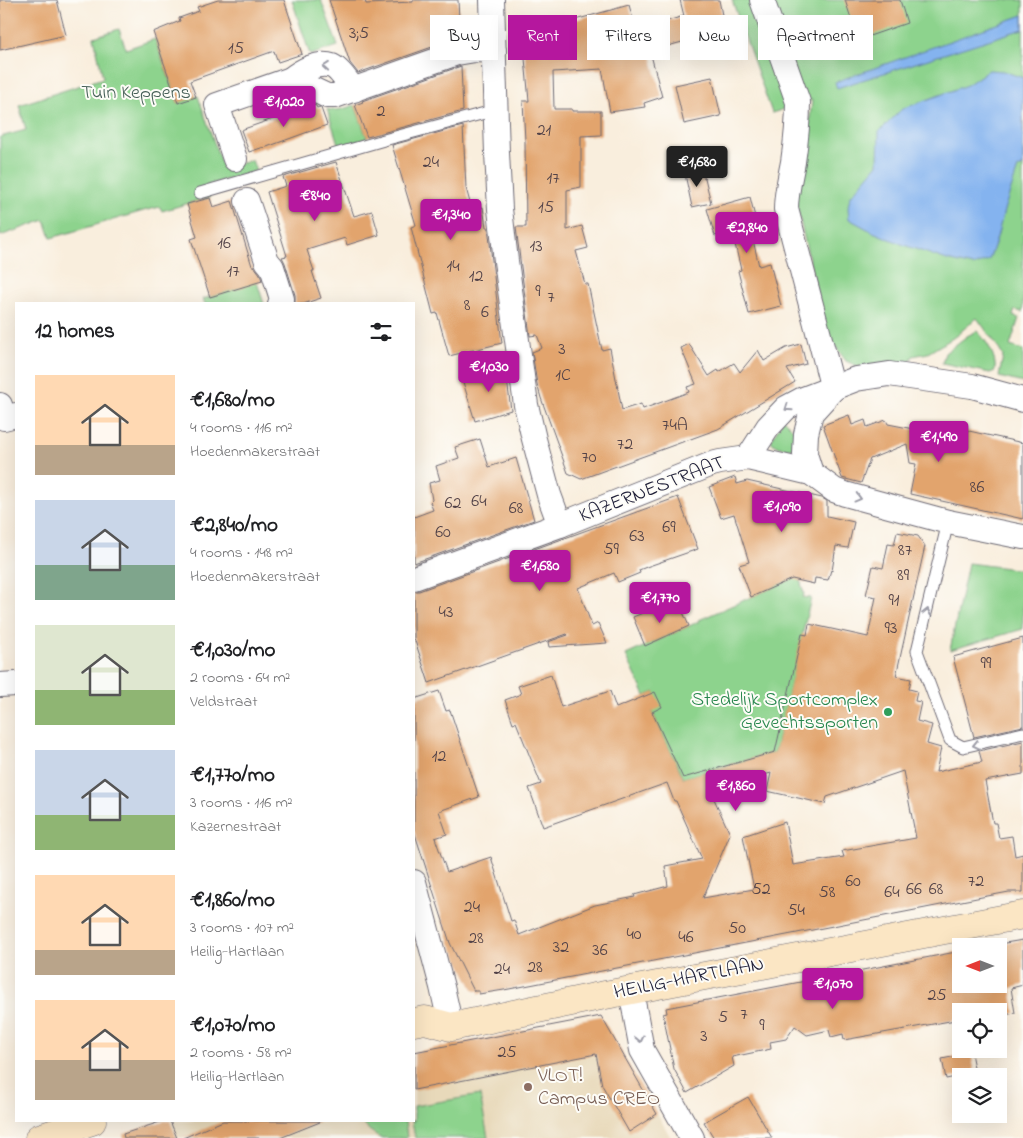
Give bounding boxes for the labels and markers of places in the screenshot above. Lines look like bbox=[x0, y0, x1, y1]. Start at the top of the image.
pin: €1,020 bbox=[243, 86, 325, 128]
pin: €1,680 bbox=[656, 146, 738, 188]
pin: €840 bbox=[285, 180, 345, 222]
pin: €1,340 bbox=[410, 198, 492, 241]
pin: €2,840 bbox=[706, 212, 788, 254]
pin: €1,030 bbox=[448, 350, 530, 393]
pin: €1,490 bbox=[898, 420, 980, 463]
pin: €1,090 bbox=[741, 490, 823, 533]
pin: €1,680 bbox=[499, 550, 581, 592]
pin: €1,770 bbox=[619, 582, 701, 624]
place label: Stedelijk Sportcomplex Gevechtssporten bbox=[691, 686, 878, 738]
marker: Stedelijk Sportcomplex Gevechtssporten bbox=[882, 706, 894, 718]
pin: €1,860 bbox=[695, 770, 777, 812]
pin: €1,070 bbox=[792, 968, 874, 1010]
place label: VLOT! Campus CREO bbox=[537, 1062, 660, 1114]
marker: VLOT! Campus CREO bbox=[522, 1081, 534, 1093]

